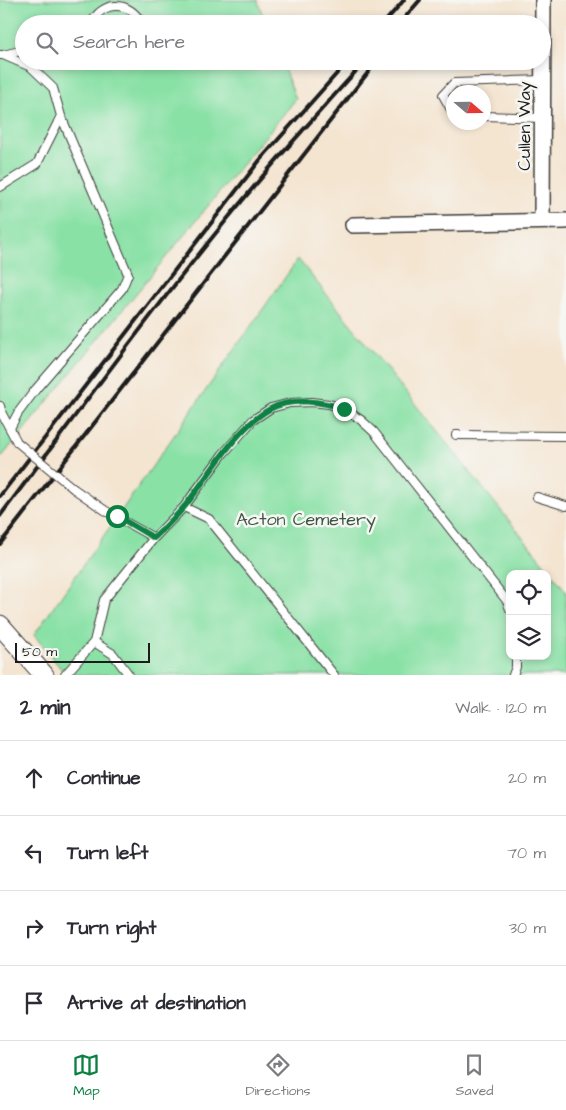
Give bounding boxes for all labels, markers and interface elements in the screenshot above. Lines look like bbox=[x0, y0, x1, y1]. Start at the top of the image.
search box bbox=[15, 15, 551, 70]
icon: search bbox=[33, 29, 61, 57]
text: Search here bbox=[73, 29, 185, 56]
street label: Cullen Way bbox=[512, 81, 538, 171]
north arrow bbox=[446, 85, 491, 130]
route end bbox=[333, 398, 356, 421]
route start bbox=[106, 505, 129, 528]
park label: Acton Cemetery bbox=[236, 507, 376, 533]
map controls bbox=[506, 570, 551, 660]
button: locate bbox=[506, 570, 551, 615]
button: layers bbox=[506, 615, 551, 660]
scale bar bbox=[15, 640, 150, 663]
text: 50 m bbox=[22, 642, 57, 662]
text: 2 min bbox=[20, 693, 70, 722]
text: Walk · 120 m bbox=[455, 697, 546, 719]
icon: ahead bbox=[20, 764, 48, 792]
text: Continue bbox=[67, 765, 141, 792]
text: 20 m bbox=[508, 767, 546, 789]
icon: left bbox=[20, 839, 48, 867]
text: Turn left bbox=[67, 840, 148, 867]
text: 70 m bbox=[507, 842, 546, 864]
icon: right bbox=[20, 914, 48, 942]
text: Turn right bbox=[67, 915, 156, 942]
text: 30 m bbox=[509, 917, 546, 939]
icon: arrive bbox=[20, 989, 48, 1017]
text: Arrive at destination bbox=[67, 990, 246, 1017]
tab: Map bbox=[72, 1051, 100, 1101]
tab: Directions bbox=[245, 1051, 310, 1101]
tab: Saved bbox=[455, 1051, 494, 1101]

